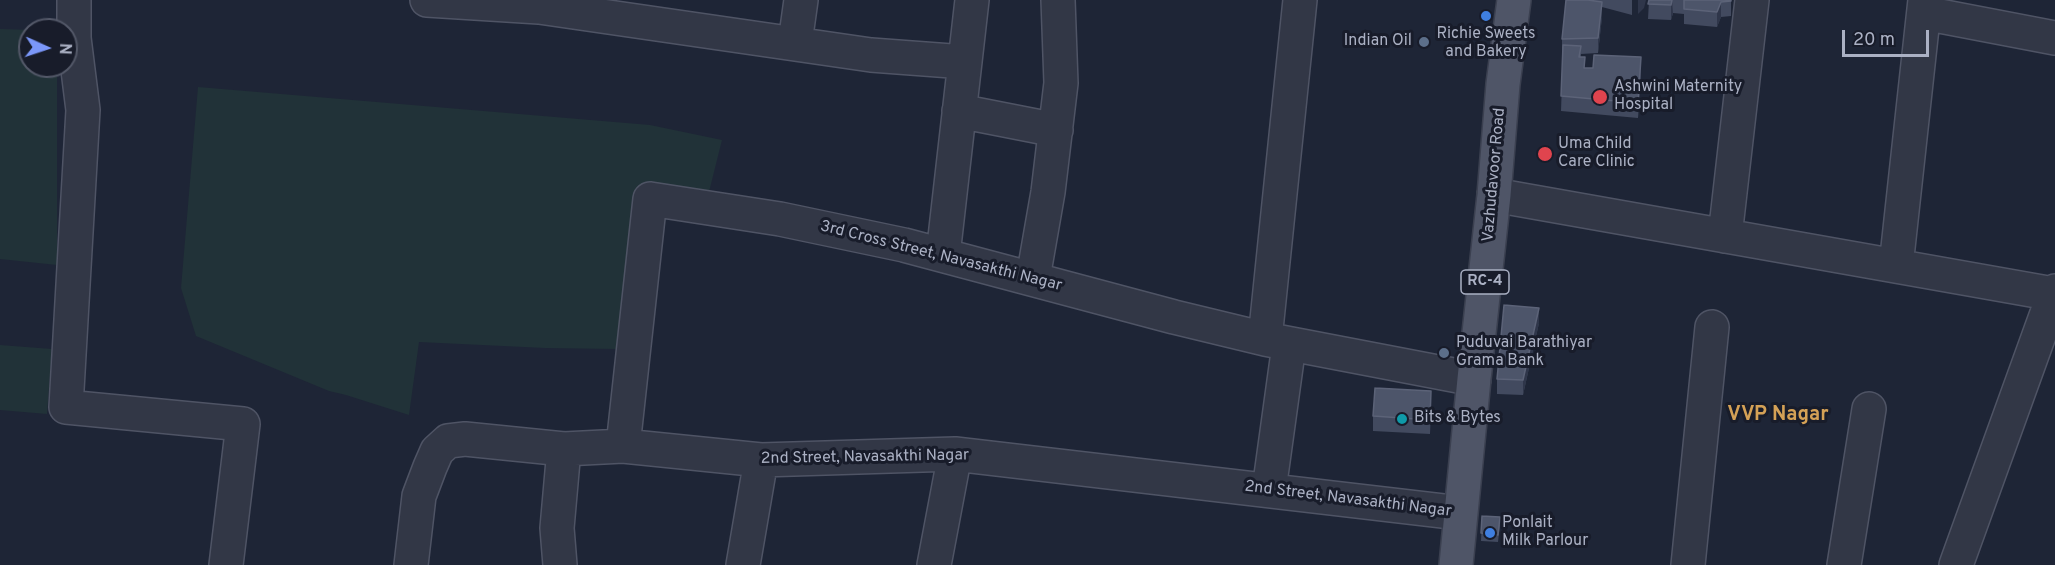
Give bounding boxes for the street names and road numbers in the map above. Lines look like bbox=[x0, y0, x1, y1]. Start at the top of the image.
street label: Vazhudavoor Road bbox=[1480, 107, 1510, 243]
street label: 3rd Cross Street, Navasakthi Nagar bbox=[818, 218, 1064, 296]
road number: RC-4 bbox=[1461, 270, 1509, 294]
street label: 2nd Street, Navasakthi Nagar bbox=[761, 447, 969, 469]
street label: 2nd Street, Navasakthi Nagar bbox=[1243, 478, 1453, 522]

